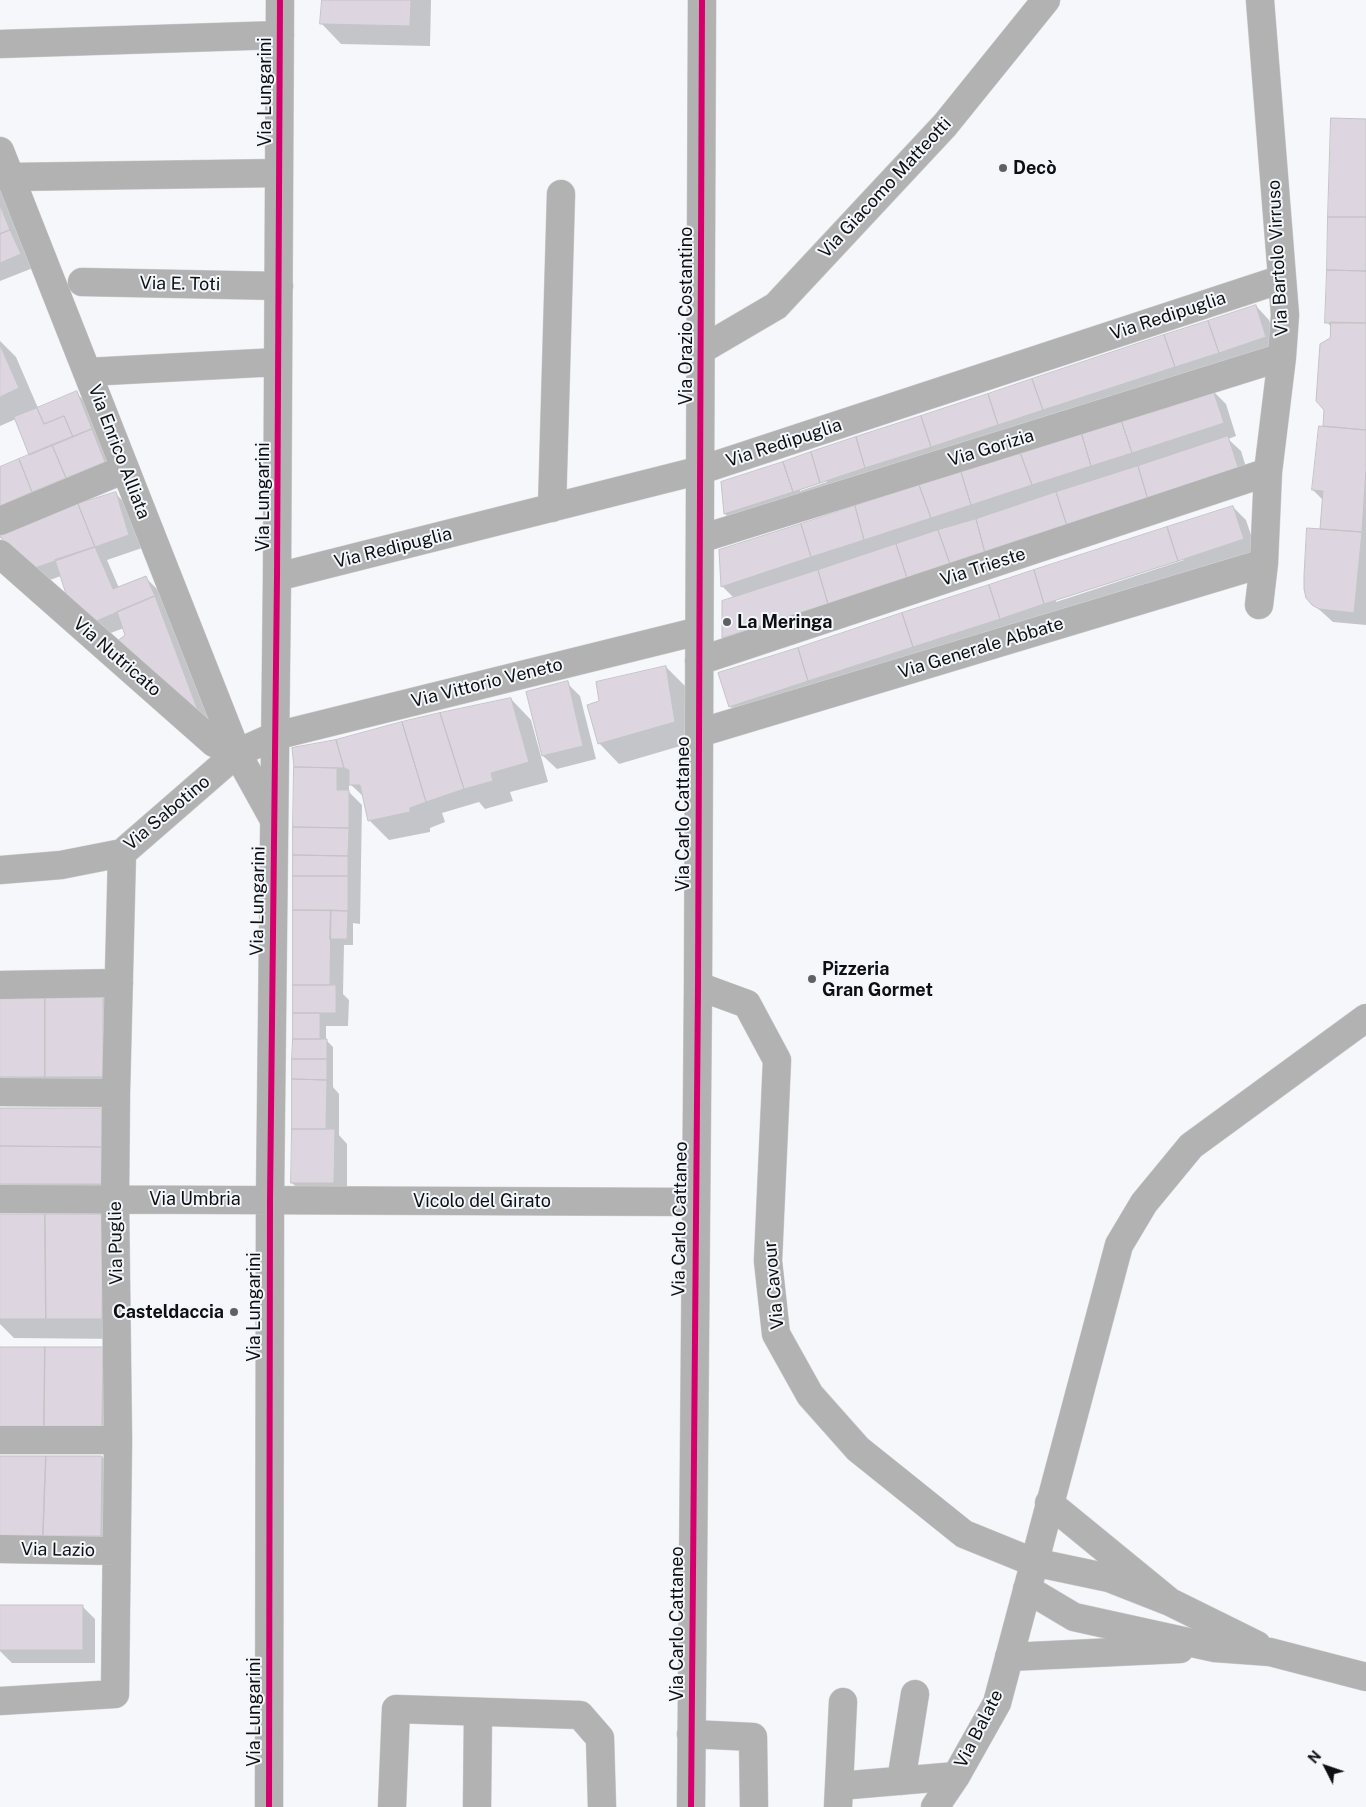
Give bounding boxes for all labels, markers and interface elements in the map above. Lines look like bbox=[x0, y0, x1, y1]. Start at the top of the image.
street label: Via Lungarini bbox=[254, 37, 276, 147]
street label: Via Giacomo Matteotti bbox=[814, 113, 956, 263]
place label: Decò bbox=[1013, 157, 1057, 179]
marker: Decò bbox=[997, 162, 1009, 174]
street label: Via Bartolo Virruso bbox=[1263, 179, 1293, 337]
street label: Via Orazio Costantino bbox=[675, 227, 697, 405]
street label: Via E. Toti bbox=[139, 272, 221, 296]
street label: Via Redipuglia bbox=[1107, 287, 1229, 345]
street label: Via Enrico Alliata bbox=[83, 382, 155, 522]
street label: Via Redipuglia bbox=[723, 414, 845, 472]
street label: Via Gorizia bbox=[945, 425, 1037, 471]
street label: Via Lungarini bbox=[252, 442, 274, 552]
street label: Via Redipuglia bbox=[332, 523, 454, 573]
street label: Via Trieste bbox=[938, 543, 1028, 591]
place label: La Meringa bbox=[737, 611, 832, 633]
street label: Via Nutricato bbox=[69, 613, 165, 701]
street label: Via Generale Abbate bbox=[896, 613, 1066, 683]
marker: La Meringa bbox=[721, 616, 733, 628]
street label: Via Vittorio Veneto bbox=[409, 654, 565, 712]
street label: Via Carlo Cattaneo bbox=[672, 736, 694, 892]
street label: Via Sabotino bbox=[120, 771, 214, 855]
street label: Via Lungarini bbox=[246, 846, 270, 956]
place label: Pizzeria Gran Gormet bbox=[822, 958, 933, 1001]
marker: Pizzeria Gran Gormet bbox=[806, 973, 818, 985]
street label: Via Carlo Cattaneo bbox=[668, 1141, 692, 1297]
street label: Via Umbria bbox=[149, 1188, 241, 1210]
street label: Vicolo del Girato bbox=[413, 1190, 551, 1212]
street label: Via Puglie bbox=[104, 1201, 128, 1285]
street label: Via Cavour bbox=[759, 1239, 789, 1331]
street label: Via Lungarini bbox=[243, 1252, 265, 1362]
place label: Casteldaccia bbox=[113, 1301, 224, 1323]
marker: Casteldaccia bbox=[228, 1306, 240, 1318]
street label: Via Lazio bbox=[21, 1539, 95, 1561]
street label: Via Carlo Cattaneo bbox=[666, 1546, 688, 1702]
street label: Via Lungarini bbox=[243, 1657, 265, 1767]
street label: Via Balate bbox=[950, 1686, 1008, 1772]
north arrow bbox=[1301, 1742, 1351, 1792]
text: N bbox=[1305, 1748, 1324, 1767]

